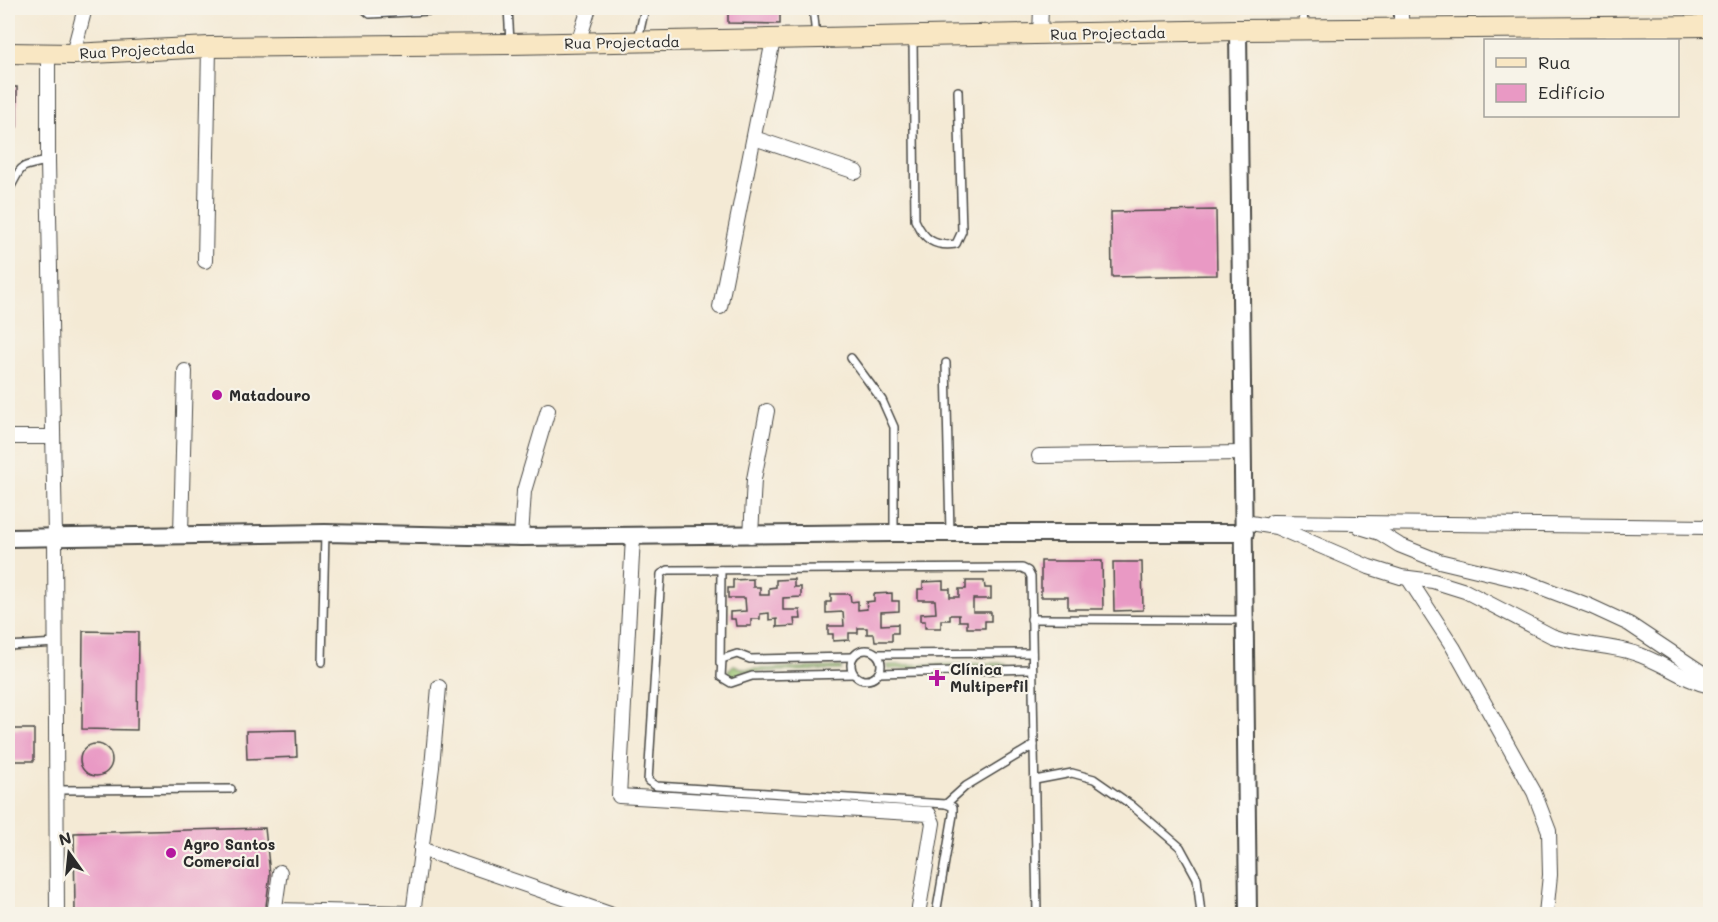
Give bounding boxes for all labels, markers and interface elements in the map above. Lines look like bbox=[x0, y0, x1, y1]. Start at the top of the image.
street label: Rua Projectada bbox=[1050, 22, 1166, 44]
street label: Rua Projectada bbox=[564, 31, 680, 53]
street label: Rua Projectada bbox=[79, 37, 195, 63]
legend bbox=[1484, 39, 1679, 117]
text: Rua bbox=[1538, 50, 1571, 74]
text: Edifício bbox=[1538, 80, 1605, 104]
place label: Matadouro bbox=[229, 385, 310, 405]
marker: Matadouro bbox=[210, 388, 224, 402]
place label: Clínica Multiperfil bbox=[950, 659, 1028, 696]
marker: Clínica Multiperfil bbox=[928, 669, 946, 687]
north arrow bbox=[39, 823, 99, 883]
text: N bbox=[56, 826, 74, 850]
place label: Agro Santos Comercial bbox=[183, 834, 275, 871]
marker: Agro Santos Comercial bbox=[164, 846, 178, 860]

